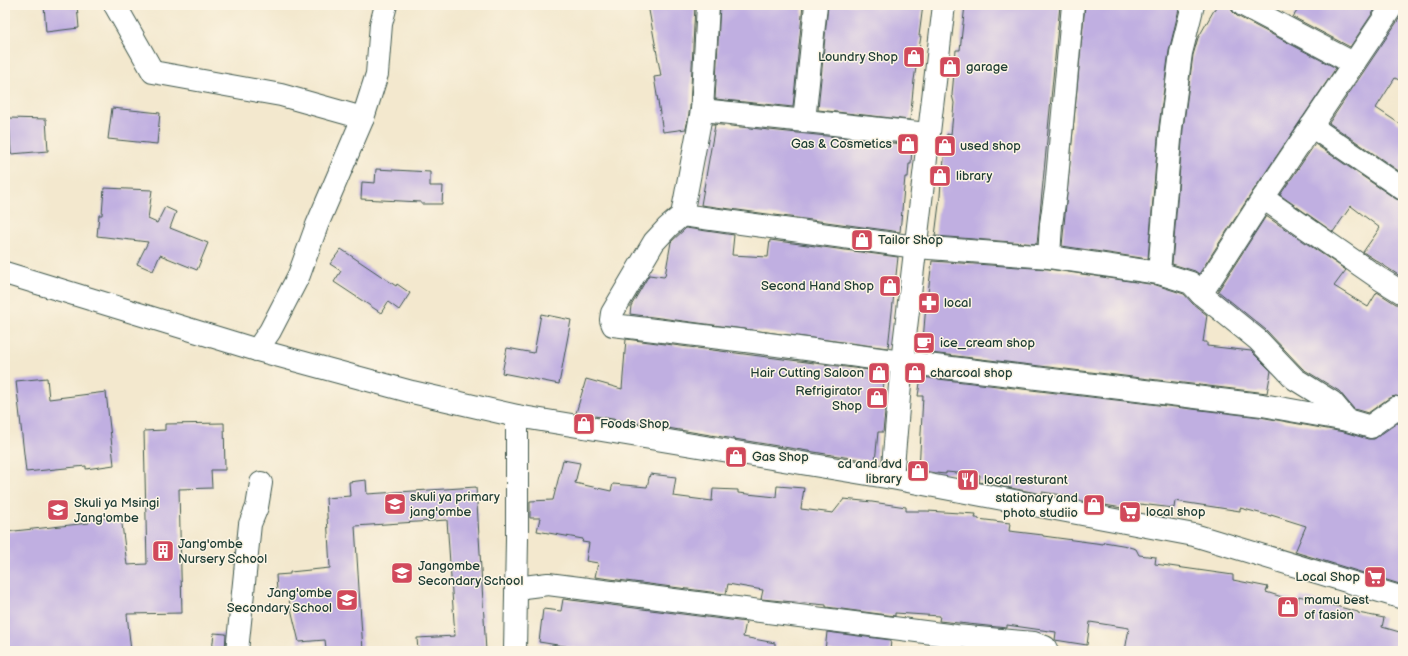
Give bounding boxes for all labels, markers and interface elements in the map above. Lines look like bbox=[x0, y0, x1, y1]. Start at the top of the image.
shop icon: Loundry Shop bbox=[901, 44, 927, 70]
place label: Loundry Shop bbox=[818, 49, 898, 65]
shop icon: garage bbox=[937, 54, 963, 80]
place label: garage bbox=[966, 59, 1008, 75]
shop icon: Gas & Cosmetics bbox=[895, 131, 921, 157]
shop icon: used shop bbox=[932, 133, 958, 159]
place label: Gas & Cosmetics bbox=[791, 136, 893, 152]
place label: used shop bbox=[960, 138, 1021, 154]
shop icon: library bbox=[927, 163, 953, 189]
place label: library bbox=[956, 168, 992, 184]
shop icon: Tailor Shop bbox=[849, 227, 875, 253]
place label: Tailor Shop bbox=[878, 232, 943, 248]
shop icon: Second Hand Shop bbox=[877, 273, 903, 299]
place label: Second Hand Shop bbox=[761, 278, 874, 294]
pharmacy icon: local bbox=[916, 290, 942, 316]
place label: local bbox=[944, 295, 971, 311]
cafe icon: ice_cream shop bbox=[911, 330, 937, 356]
place label: ice_cream shop bbox=[940, 335, 1035, 351]
shop icon: Hair Cutting Saloon bbox=[866, 360, 892, 386]
shop icon: charcoal shop bbox=[902, 360, 928, 386]
place label: Hair Cutting Saloon bbox=[750, 365, 864, 381]
place label: charcoal shop bbox=[930, 365, 1013, 381]
place label: Refrigirator Shop bbox=[795, 383, 862, 414]
shop icon: Refrigirator Shop bbox=[864, 385, 890, 411]
shop icon: Foods Shop bbox=[571, 411, 597, 437]
place label: Foods Shop bbox=[600, 416, 669, 432]
shop icon: Gas Shop bbox=[723, 444, 749, 470]
place label: Gas Shop bbox=[752, 449, 809, 465]
place label: cd and dvd library bbox=[837, 456, 902, 487]
shop icon: cd and dvd library bbox=[905, 458, 931, 484]
restaurant icon: local resturant bbox=[955, 467, 981, 493]
place label: local resturant bbox=[984, 472, 1068, 488]
place label: skuli ya primary jang'ombe bbox=[409, 489, 500, 520]
place label: stationary and photo studiio bbox=[995, 490, 1078, 521]
school or university icon: skuli ya primary jang'ombe bbox=[382, 491, 408, 517]
shop icon: stationary and photo studiio bbox=[1081, 492, 1107, 518]
place label: Skuli ya Msingi Jang'ombe bbox=[74, 495, 159, 526]
school or university icon: Skuli ya Msingi Jang'ombe bbox=[45, 497, 71, 523]
supermarket icon: local shop bbox=[1117, 499, 1143, 525]
place label: local shop bbox=[1146, 504, 1205, 520]
place label: Jang'ombe Nursery School bbox=[178, 536, 267, 567]
building icon: Jang'ombe Nursery School bbox=[150, 538, 176, 564]
place label: Jangombe Secondary School bbox=[418, 558, 523, 589]
school or university icon: Jangombe Secondary School bbox=[389, 560, 415, 586]
supermarket icon: Local Shop bbox=[1362, 564, 1388, 590]
place label: Local Shop bbox=[1295, 569, 1360, 585]
place label: Jang'ombe Secondary School bbox=[227, 585, 332, 616]
school or university icon: Jang'ombe Secondary School bbox=[334, 587, 360, 613]
place label: mamu best of fasion bbox=[1304, 592, 1369, 623]
shop icon: mamu best of fasion bbox=[1275, 594, 1301, 620]

